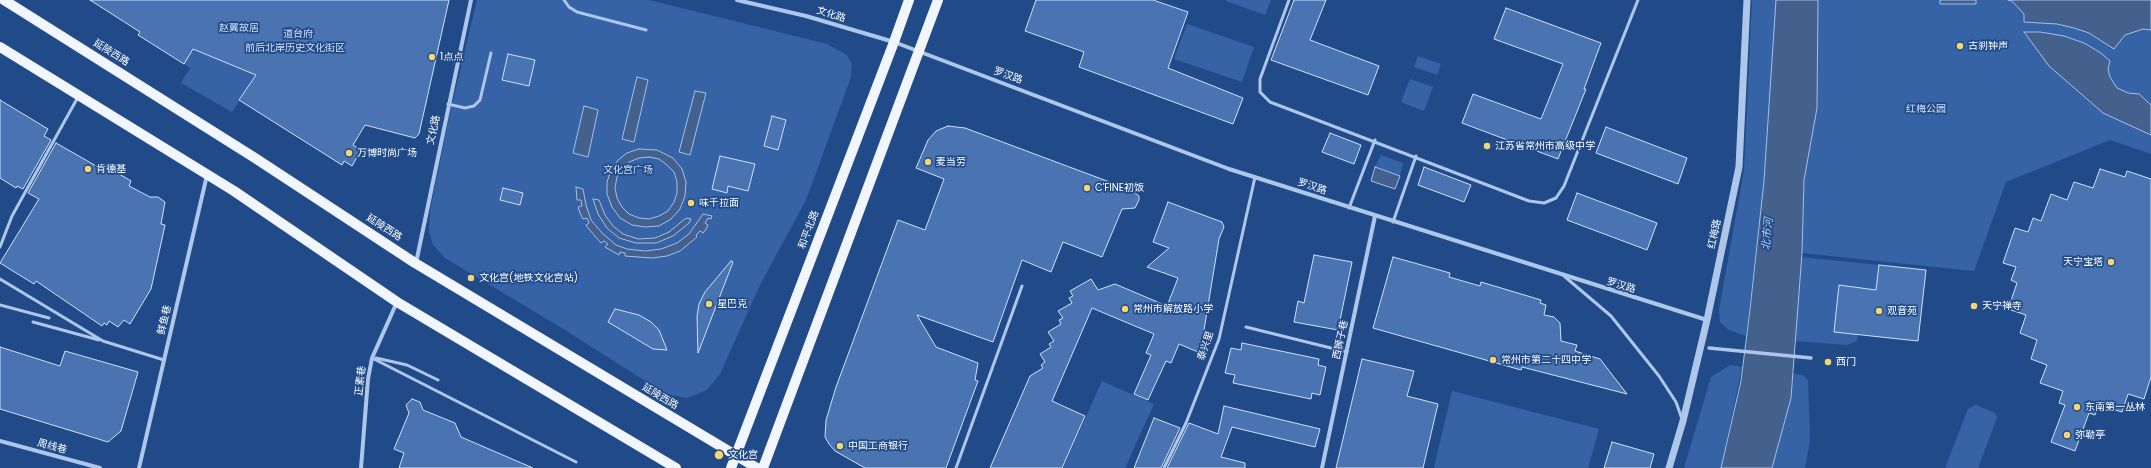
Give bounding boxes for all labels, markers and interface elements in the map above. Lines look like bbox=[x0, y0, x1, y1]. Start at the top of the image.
street label: 文化路 bbox=[815, 5, 847, 25]
park label: 赵翼故居 bbox=[219, 22, 259, 34]
park label: 道台府 bbox=[283, 28, 313, 40]
street label: 延陵西路 bbox=[91, 37, 131, 69]
place label: 古刹钟声 bbox=[1968, 40, 2008, 52]
marker: 古刹钟声 bbox=[1955, 41, 1965, 51]
park label: 前后北岸历史文化街区 bbox=[245, 42, 345, 54]
place label: 1点点 bbox=[440, 51, 463, 63]
marker: 1点点 bbox=[427, 52, 437, 62]
street label: 罗汉路 bbox=[992, 65, 1024, 87]
park label: 红梅公园 bbox=[1906, 103, 1946, 115]
street label: 文化路 bbox=[425, 114, 443, 146]
place label: 江苏省常州市高级中学 bbox=[1495, 140, 1595, 152]
marker: 江苏省常州市高级中学 bbox=[1482, 141, 1492, 151]
place label: 万博时尚广场 bbox=[357, 147, 417, 159]
marker: 万博时尚广场 bbox=[344, 148, 354, 158]
place label: 麦当劳 bbox=[936, 156, 966, 168]
marker: 麦当劳 bbox=[923, 157, 933, 167]
place label: 肯德基 bbox=[96, 163, 126, 175]
marker: 肯德基 bbox=[83, 164, 93, 174]
park label: 文化宫广场 bbox=[603, 164, 653, 176]
street label: 罗汉路 bbox=[1296, 177, 1328, 197]
place label: C'FINE初饭 bbox=[1095, 182, 1144, 194]
marker: C'FINE初饭 bbox=[1082, 183, 1092, 193]
place label: 味千拉面 bbox=[699, 197, 739, 209]
marker: 味千拉面 bbox=[686, 198, 696, 208]
street label: 和平北路 bbox=[796, 209, 822, 251]
street label: 延陵西路 bbox=[364, 212, 404, 244]
water label: 北市河 bbox=[1760, 217, 1776, 251]
street label: 红梅路 bbox=[1706, 218, 1724, 250]
place label: 天宁宝塔 bbox=[2063, 256, 2103, 268]
marker: 天宁宝塔 bbox=[2106, 257, 2116, 267]
place label: 文化宫(地铁文化宫站) bbox=[479, 272, 578, 284]
marker: 文化宫(地铁文化宫站) bbox=[466, 273, 476, 283]
street label: 罗汉路 bbox=[1605, 276, 1637, 296]
place label: 星巴克 bbox=[717, 298, 747, 310]
marker: 星巴克 bbox=[704, 299, 714, 309]
place label: 天宁禅寺 bbox=[1982, 300, 2022, 312]
marker: 天宁禅寺 bbox=[1969, 301, 1979, 311]
place label: 常州市解放路小学 bbox=[1133, 303, 1213, 315]
street label: 鲜鱼巷 bbox=[156, 304, 174, 336]
marker: 常州市解放路小学 bbox=[1120, 304, 1130, 314]
place label: 观音苑 bbox=[1887, 305, 1917, 317]
marker: 观音苑 bbox=[1874, 306, 1884, 316]
street label: 西狮子巷 bbox=[1331, 319, 1351, 361]
street label: 泰兴里 bbox=[1195, 330, 1217, 362]
place label: 常州市第二十四中学 bbox=[1501, 354, 1591, 366]
marker: 常州市第二十四中学 bbox=[1488, 355, 1498, 365]
place label: 西门 bbox=[1836, 356, 1856, 368]
marker: 西门 bbox=[1823, 357, 1833, 367]
street label: 正素巷 bbox=[353, 365, 369, 397]
street label: 延陵西路 bbox=[640, 382, 680, 412]
place label: 东南第一丛林 bbox=[2085, 401, 2145, 413]
marker: 东南第一丛林 bbox=[2072, 402, 2082, 412]
place label: 弥勒亭 bbox=[2075, 429, 2105, 441]
marker: 弥勒亭 bbox=[2062, 430, 2072, 440]
street label: 周线巷 bbox=[36, 437, 68, 457]
place label: 中国工商银行 bbox=[848, 440, 908, 452]
marker: 中国工商银行 bbox=[835, 441, 845, 451]
marker: 文化宫 bbox=[713, 449, 725, 461]
place label: 文化宫 bbox=[728, 449, 758, 461]

